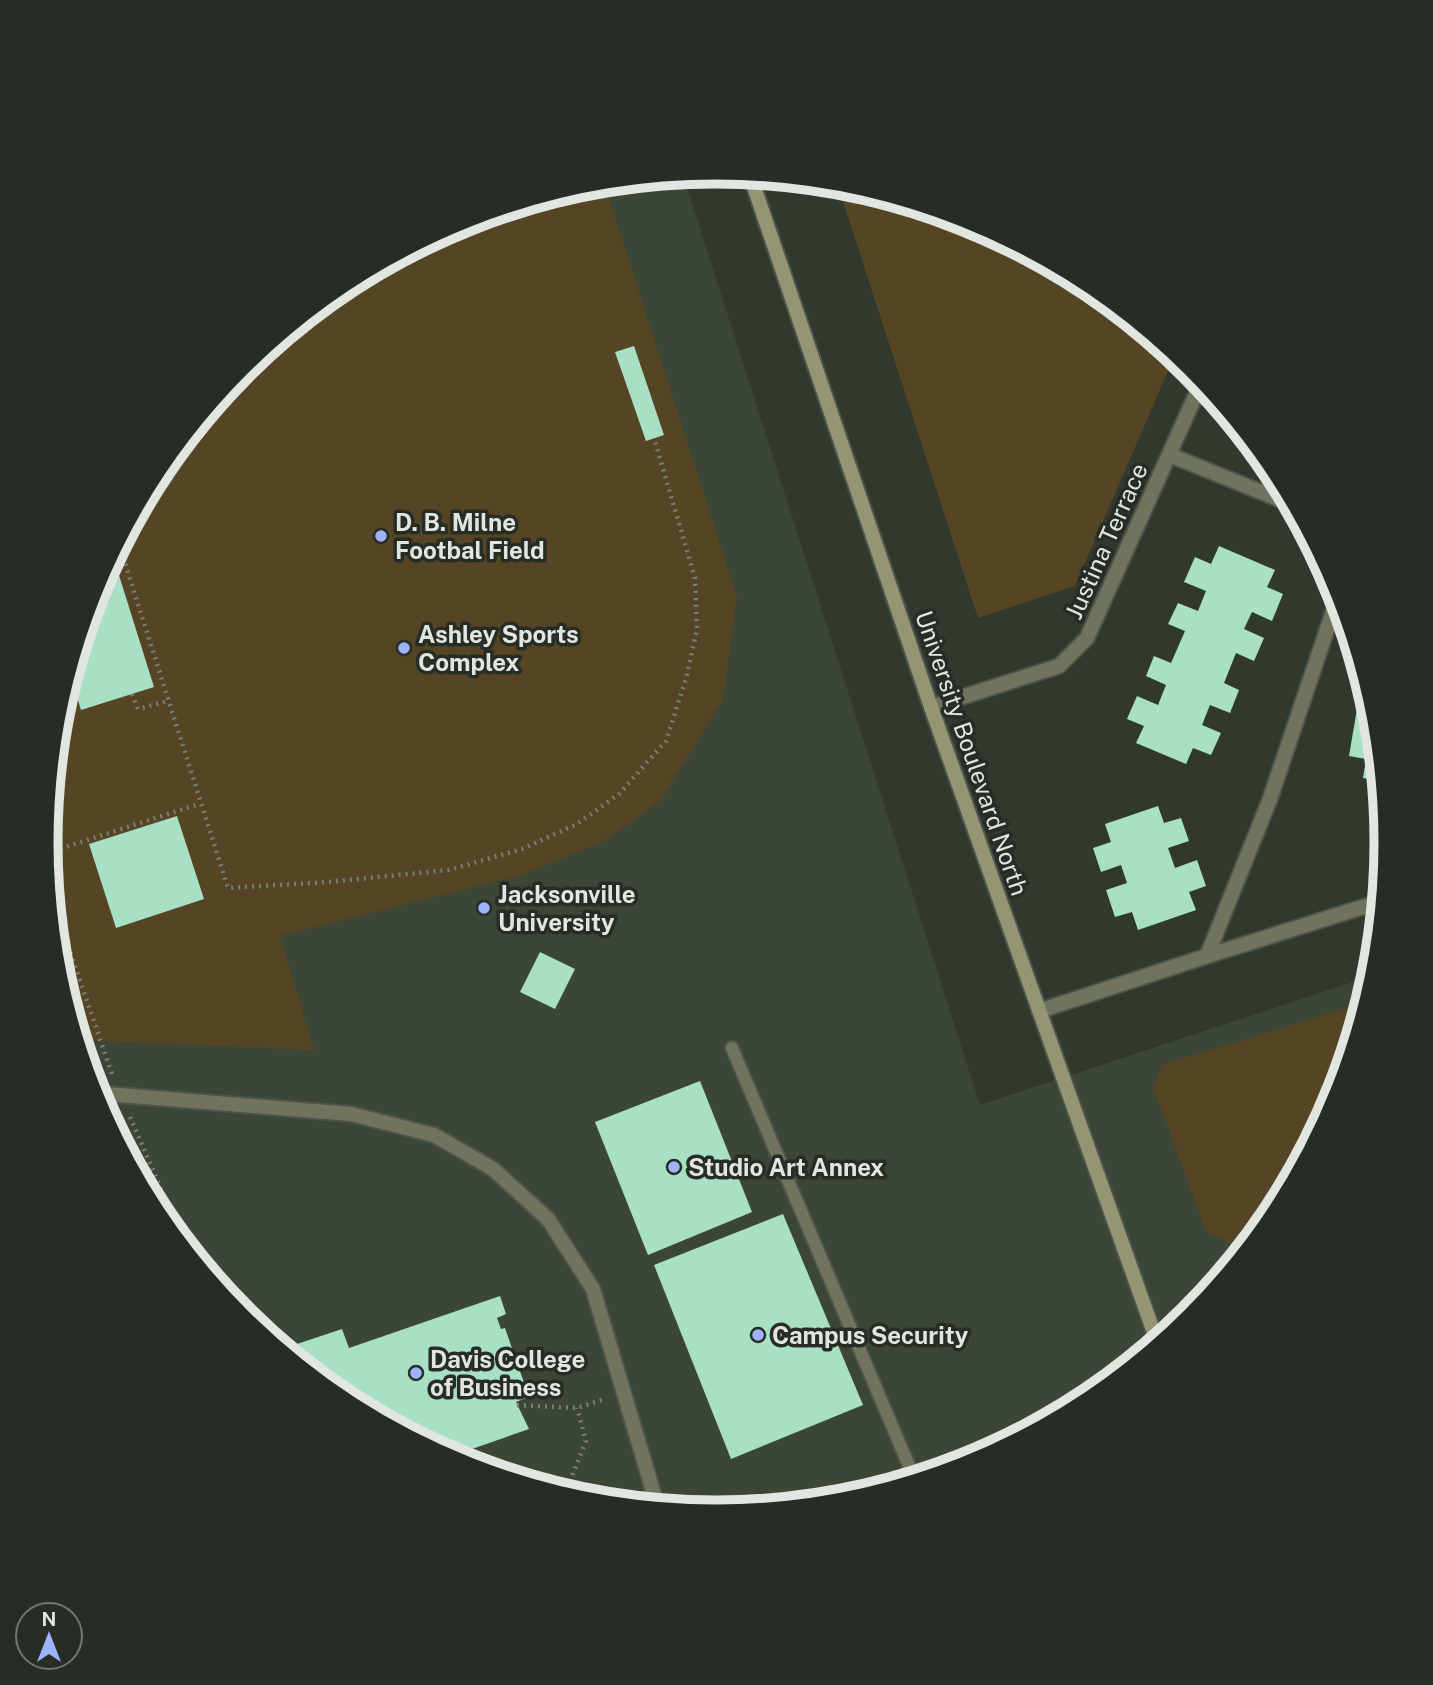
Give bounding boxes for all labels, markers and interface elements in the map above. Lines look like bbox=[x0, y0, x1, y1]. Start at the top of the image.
street label: Justina Terrace bbox=[1059, 459, 1153, 623]
place label: D. B. Milne Footbal Field bbox=[395, 508, 545, 564]
marker: D. B. Milne Footbal Field bbox=[373, 528, 389, 544]
street label: University Boulevard North bbox=[910, 607, 1034, 899]
place label: Ashley Sports Complex bbox=[418, 620, 579, 676]
marker: Ashley Sports Complex bbox=[396, 640, 412, 656]
place label: Jacksonville University bbox=[498, 880, 636, 936]
marker: Jacksonville University bbox=[476, 900, 492, 916]
place label: Studio Art Annex bbox=[688, 1153, 884, 1181]
marker: Studio Art Annex bbox=[666, 1159, 682, 1175]
place label: Campus Security bbox=[772, 1321, 969, 1349]
marker: Campus Security bbox=[750, 1327, 766, 1343]
place label: Davis College of Business bbox=[430, 1345, 585, 1401]
marker: Davis College of Business bbox=[408, 1365, 424, 1381]
north arrow bbox=[14, 1601, 84, 1671]
text: N bbox=[42, 1608, 56, 1630]

